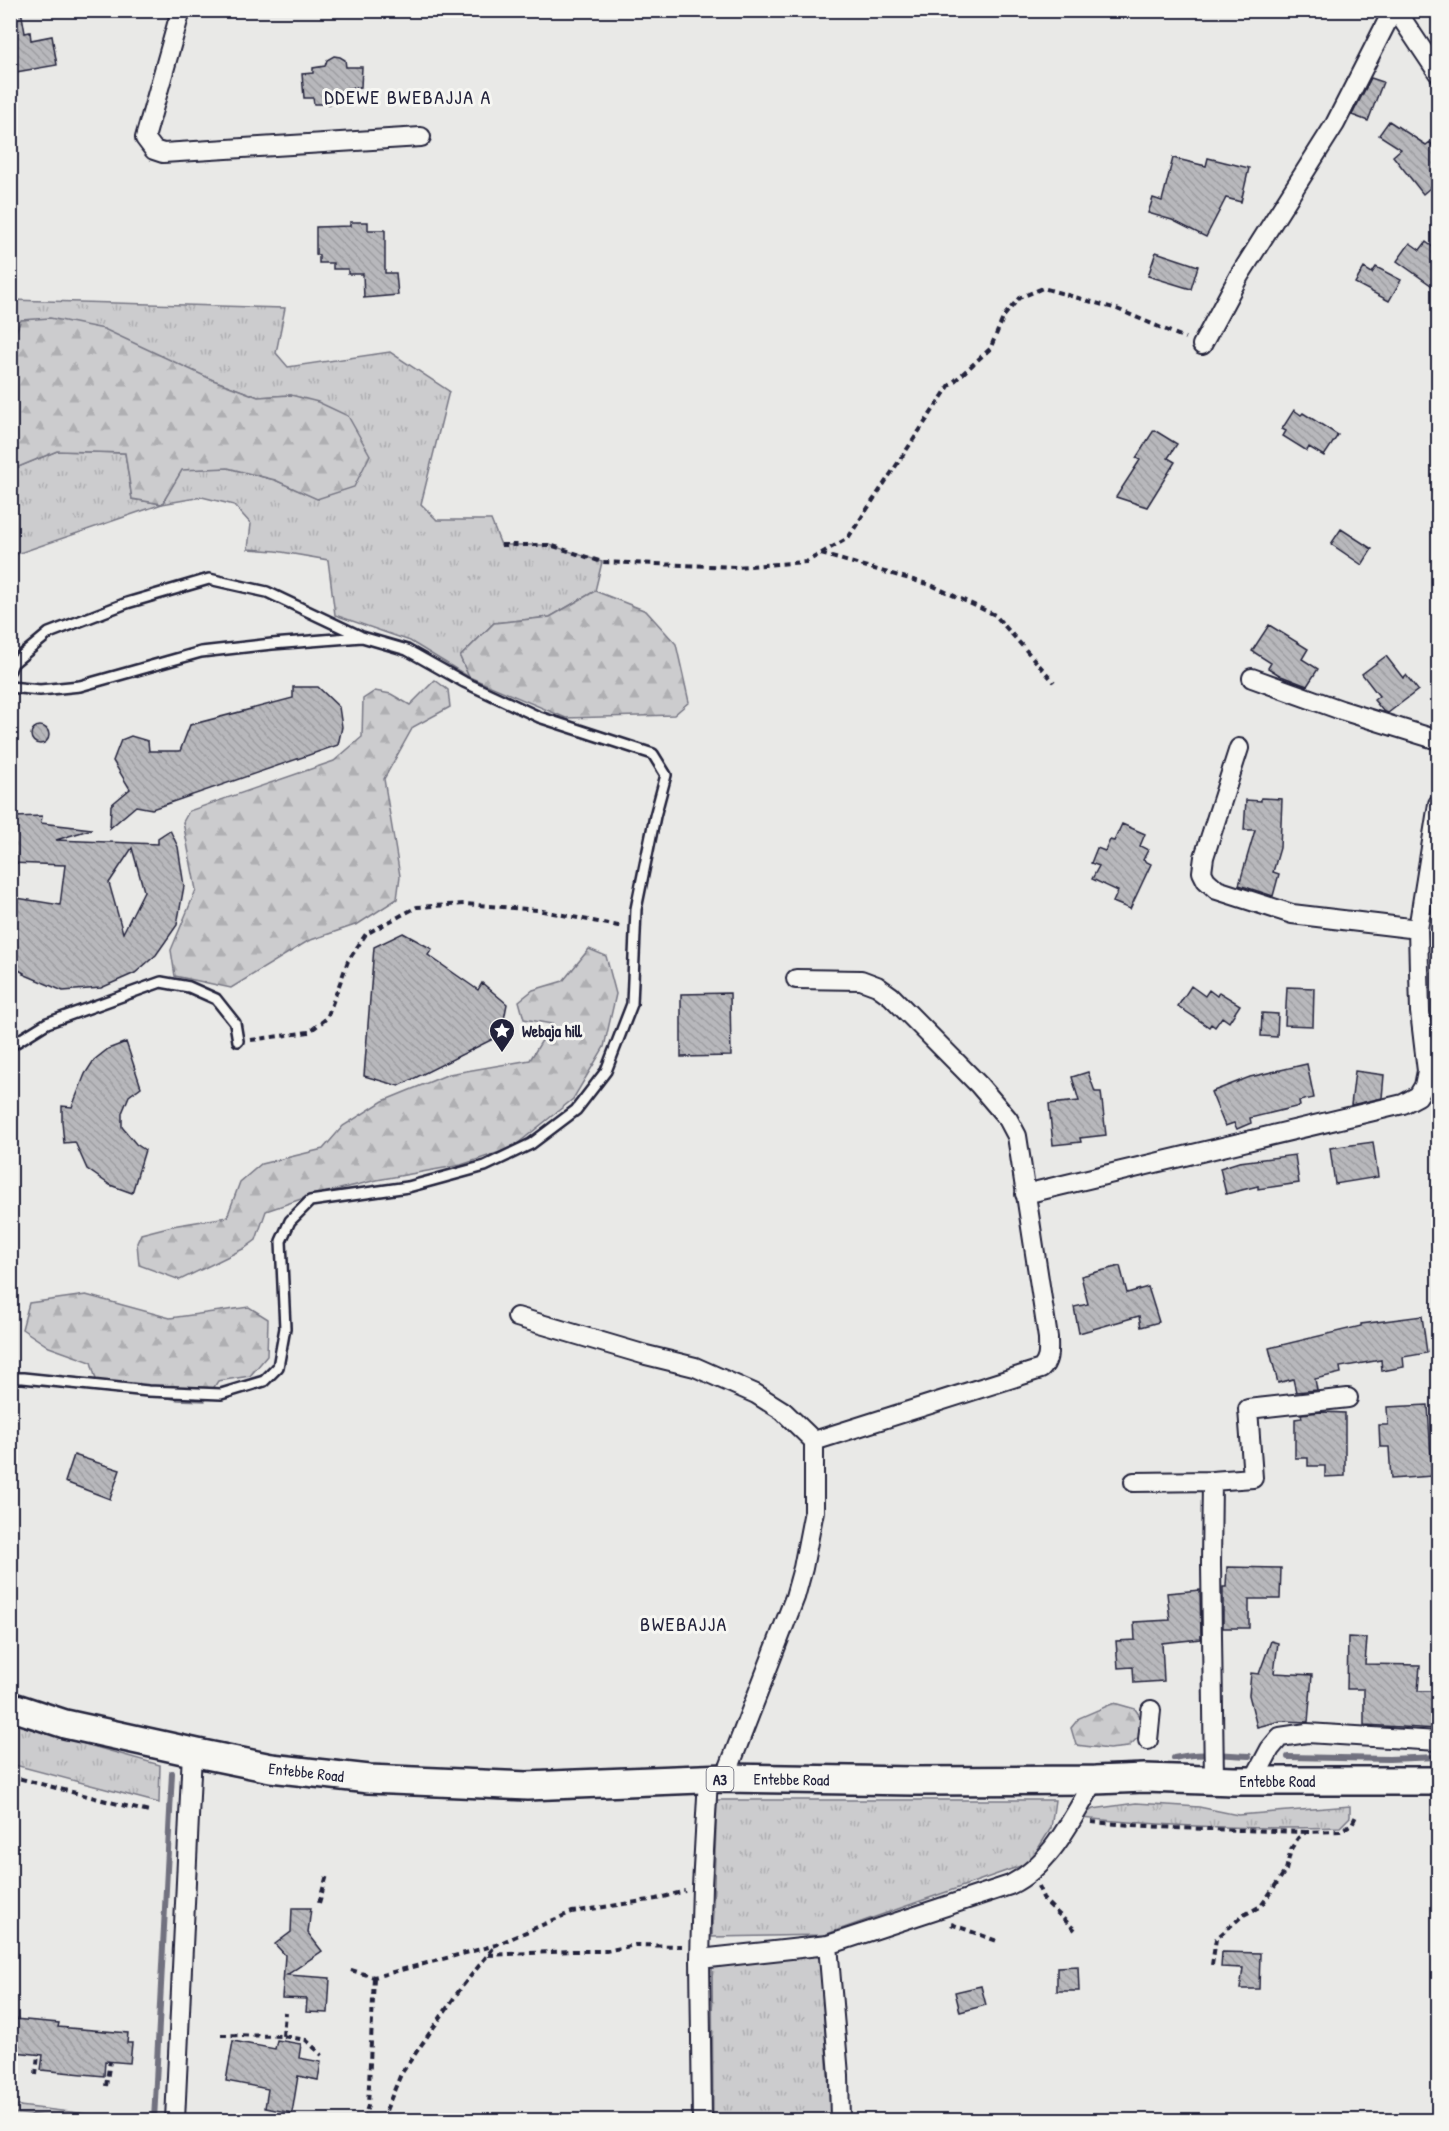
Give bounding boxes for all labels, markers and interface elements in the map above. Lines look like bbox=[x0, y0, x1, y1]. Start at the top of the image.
district label: DDEWE BWEBAJJA A bbox=[324, 83, 492, 110]
place icon: Webaja hill bbox=[487, 1016, 517, 1054]
place label: Webaja hill bbox=[522, 1020, 583, 1042]
district label: BWEBAJJA bbox=[640, 1610, 728, 1637]
street label: Entebbe Road bbox=[267, 1757, 345, 1787]
road number: A3 bbox=[706, 1767, 734, 1791]
street label: Entebbe Road bbox=[754, 1767, 830, 1791]
street label: Entebbe Road bbox=[1240, 1770, 1315, 1792]

